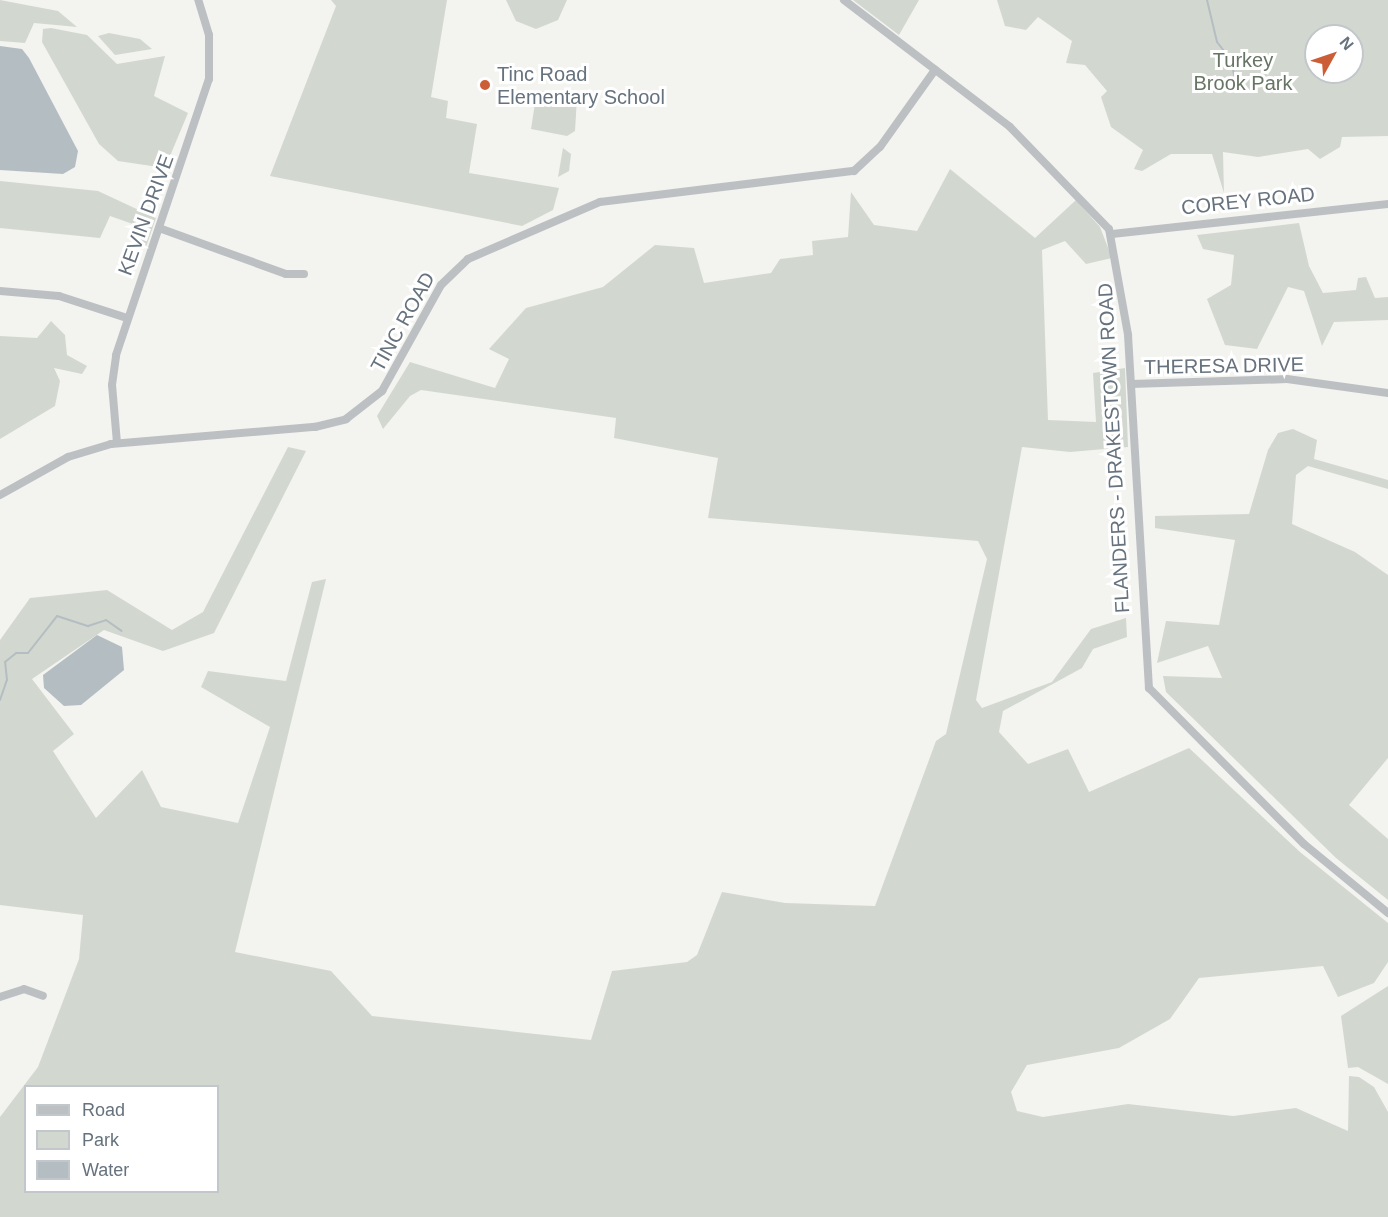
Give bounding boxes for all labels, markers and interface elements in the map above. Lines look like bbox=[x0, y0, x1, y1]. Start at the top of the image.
north arrow bbox=[1304, 24, 1364, 84]
text: N bbox=[1336, 34, 1357, 53]
park label: Turkey Brook Park bbox=[1194, 48, 1292, 95]
place label: Tinc Road Elementary School bbox=[497, 62, 665, 109]
marker: Tinc Road Elementary School bbox=[478, 78, 492, 92]
street label: KEVIN DRIVE bbox=[113, 151, 179, 279]
street label: COREY ROAD bbox=[1180, 182, 1316, 220]
street label: TINC ROAD bbox=[366, 268, 440, 376]
street label: FLANDERS - DRAKESTOWN ROAD bbox=[1093, 282, 1135, 614]
street label: THERESA DRIVE bbox=[1143, 353, 1305, 379]
legend bbox=[24, 1085, 219, 1193]
text: Road bbox=[82, 1100, 125, 1120]
text: Park bbox=[82, 1130, 119, 1150]
text: Water bbox=[82, 1160, 129, 1180]

